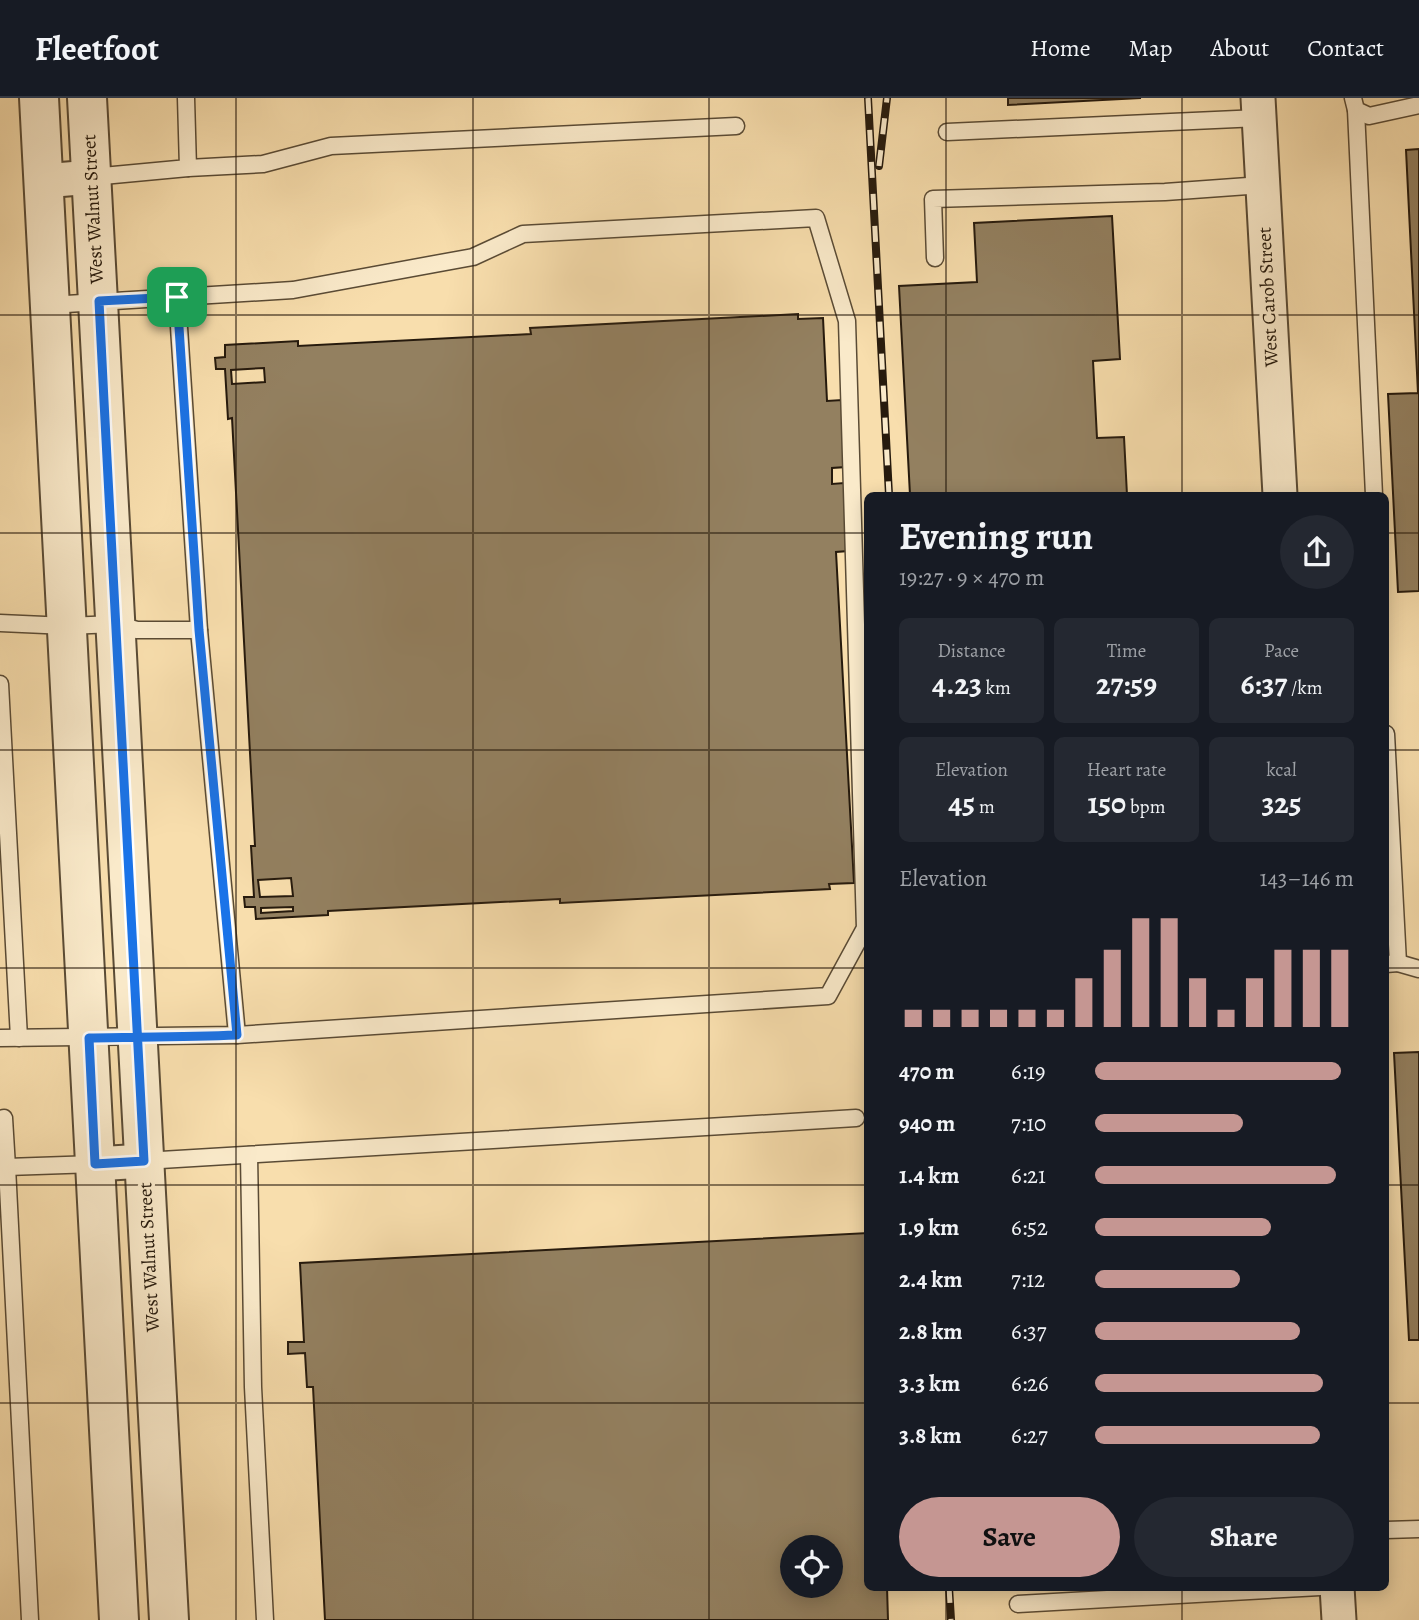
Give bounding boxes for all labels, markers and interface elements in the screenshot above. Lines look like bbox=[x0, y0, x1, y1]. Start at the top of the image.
text: Fleetfoot bbox=[35, 26, 159, 71]
text: Home bbox=[1030, 32, 1091, 64]
text: Map bbox=[1129, 32, 1173, 64]
text: About bbox=[1211, 32, 1269, 64]
text: Contact bbox=[1307, 32, 1384, 64]
street label: West Walnut Street bbox=[76, 134, 110, 285]
street label: West Carob Street bbox=[1251, 226, 1285, 369]
pin bbox=[147, 267, 207, 327]
icon: arrive bbox=[158, 278, 196, 316]
text: Evening run bbox=[899, 510, 1093, 562]
button: share bbox=[1280, 515, 1354, 589]
text: 19:27 · 9 × 470 m bbox=[899, 562, 1044, 593]
text: Distance bbox=[937, 638, 1006, 664]
text: Time bbox=[1107, 638, 1146, 664]
text: Pace bbox=[1264, 638, 1299, 664]
text: 4.23 bbox=[932, 664, 982, 704]
text: 27:59 bbox=[1096, 664, 1157, 704]
text: 6:37 bbox=[1240, 664, 1287, 704]
text: km bbox=[982, 675, 1011, 701]
text: /km bbox=[1287, 675, 1323, 701]
text: Elevation bbox=[935, 757, 1008, 783]
text: Heart rate bbox=[1087, 757, 1166, 783]
text: kcal bbox=[1266, 757, 1297, 783]
text: 45 bbox=[948, 783, 975, 823]
text: 150 bbox=[1088, 783, 1126, 823]
text: 325 bbox=[1261, 783, 1302, 823]
text: m bbox=[975, 794, 995, 820]
text: bpm bbox=[1126, 794, 1165, 820]
text: Elevation bbox=[899, 863, 987, 894]
text: 143–146 m bbox=[1260, 863, 1354, 894]
text: 470 m bbox=[899, 1056, 954, 1087]
text: 6:19 bbox=[1011, 1056, 1045, 1087]
text: 940 m bbox=[899, 1108, 955, 1139]
text: 7:10 bbox=[1011, 1108, 1046, 1139]
text: 1.4 km bbox=[899, 1160, 960, 1191]
text: 6:21 bbox=[1011, 1160, 1046, 1191]
street label: West Walnut Street bbox=[132, 1182, 166, 1333]
text: 1.9 km bbox=[899, 1212, 959, 1243]
text: 6:52 bbox=[1011, 1212, 1048, 1243]
text: 2.4 km bbox=[899, 1264, 962, 1295]
text: 7:12 bbox=[1011, 1264, 1045, 1295]
text: 2.8 km bbox=[899, 1316, 963, 1347]
text: 6:37 bbox=[1011, 1316, 1046, 1347]
text: 3.3 km bbox=[899, 1368, 960, 1399]
text: 6:26 bbox=[1011, 1368, 1049, 1399]
text: 3.8 km bbox=[899, 1420, 961, 1451]
text: 6:27 bbox=[1011, 1420, 1048, 1451]
button: Save bbox=[899, 1497, 1120, 1577]
button: Share bbox=[1134, 1497, 1354, 1577]
map controls bbox=[780, 1535, 843, 1598]
button: locate bbox=[780, 1535, 843, 1598]

